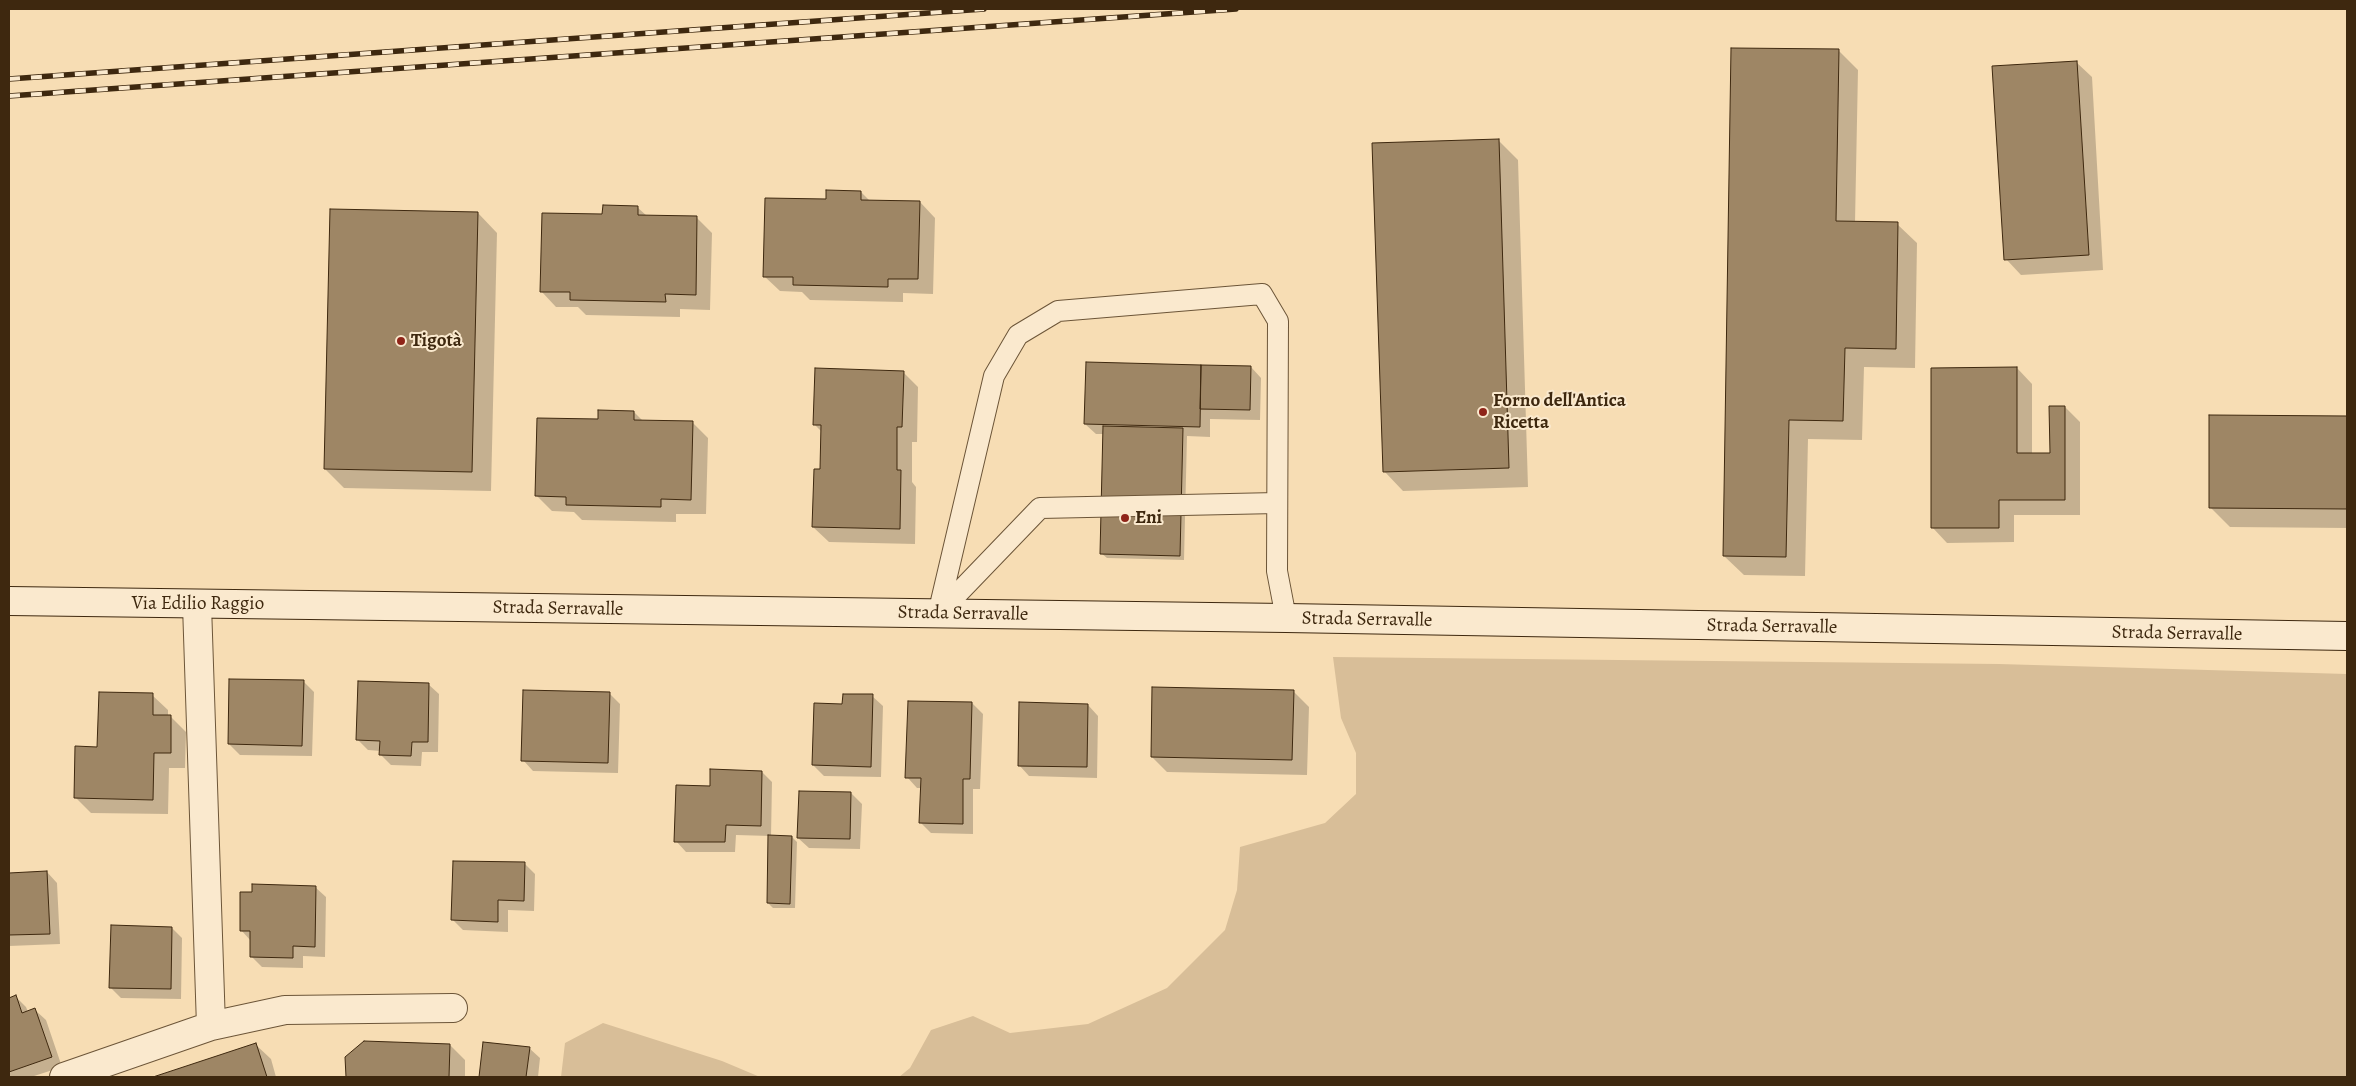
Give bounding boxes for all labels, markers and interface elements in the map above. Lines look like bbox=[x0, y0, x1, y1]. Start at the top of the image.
place label: Tigotà bbox=[411, 330, 462, 352]
marker: Tigotà bbox=[395, 335, 407, 347]
place label: Forno dell'Antica Ricetta bbox=[1493, 390, 1626, 434]
marker: Forno dell'Antica Ricetta bbox=[1477, 406, 1489, 418]
place label: Eni bbox=[1135, 507, 1162, 529]
marker: Eni bbox=[1119, 512, 1131, 524]
street label: Via Edilio Raggio bbox=[132, 593, 264, 615]
street label: Strada Serravalle bbox=[492, 596, 624, 622]
street label: Strada Serravalle bbox=[897, 601, 1029, 627]
street label: Strada Serravalle bbox=[1301, 607, 1433, 633]
street label: Strada Serravalle bbox=[1706, 614, 1838, 640]
street label: Strada Serravalle bbox=[2111, 621, 2243, 647]

